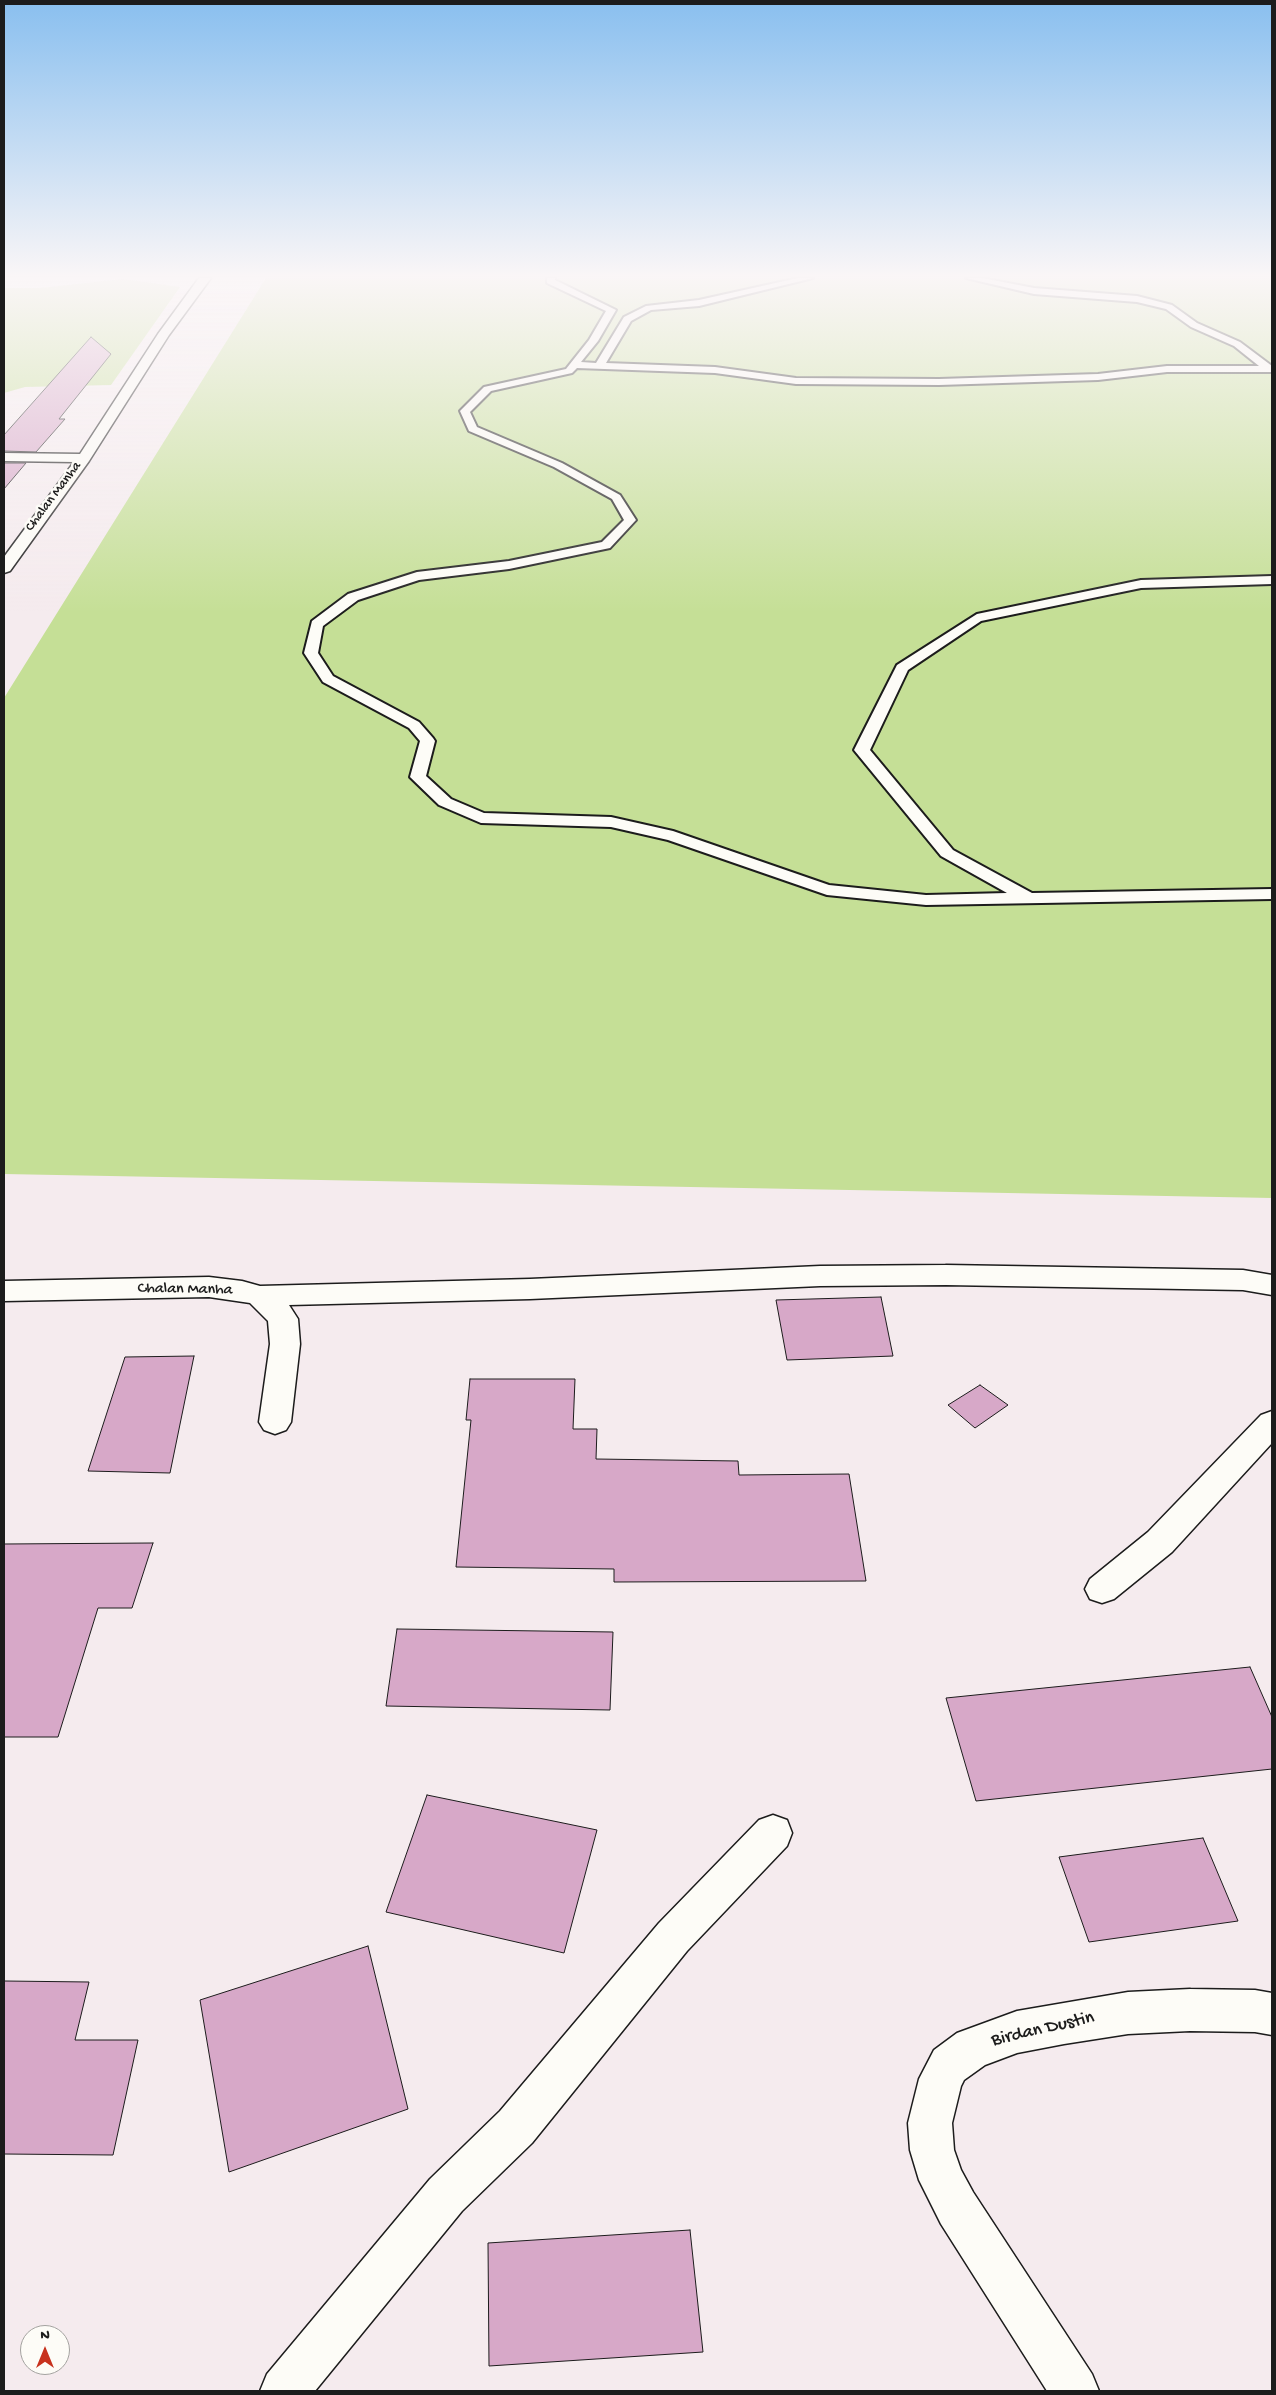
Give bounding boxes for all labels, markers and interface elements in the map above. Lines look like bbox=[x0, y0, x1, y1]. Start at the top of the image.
street label: Chalan Manha bbox=[22, 459, 86, 535]
street label: Chalan Manha bbox=[137, 1280, 233, 1300]
street label: Birdan Dustin bbox=[989, 2007, 1097, 2053]
north arrow bbox=[20, 2325, 70, 2375]
text: N bbox=[40, 2327, 50, 2344]

